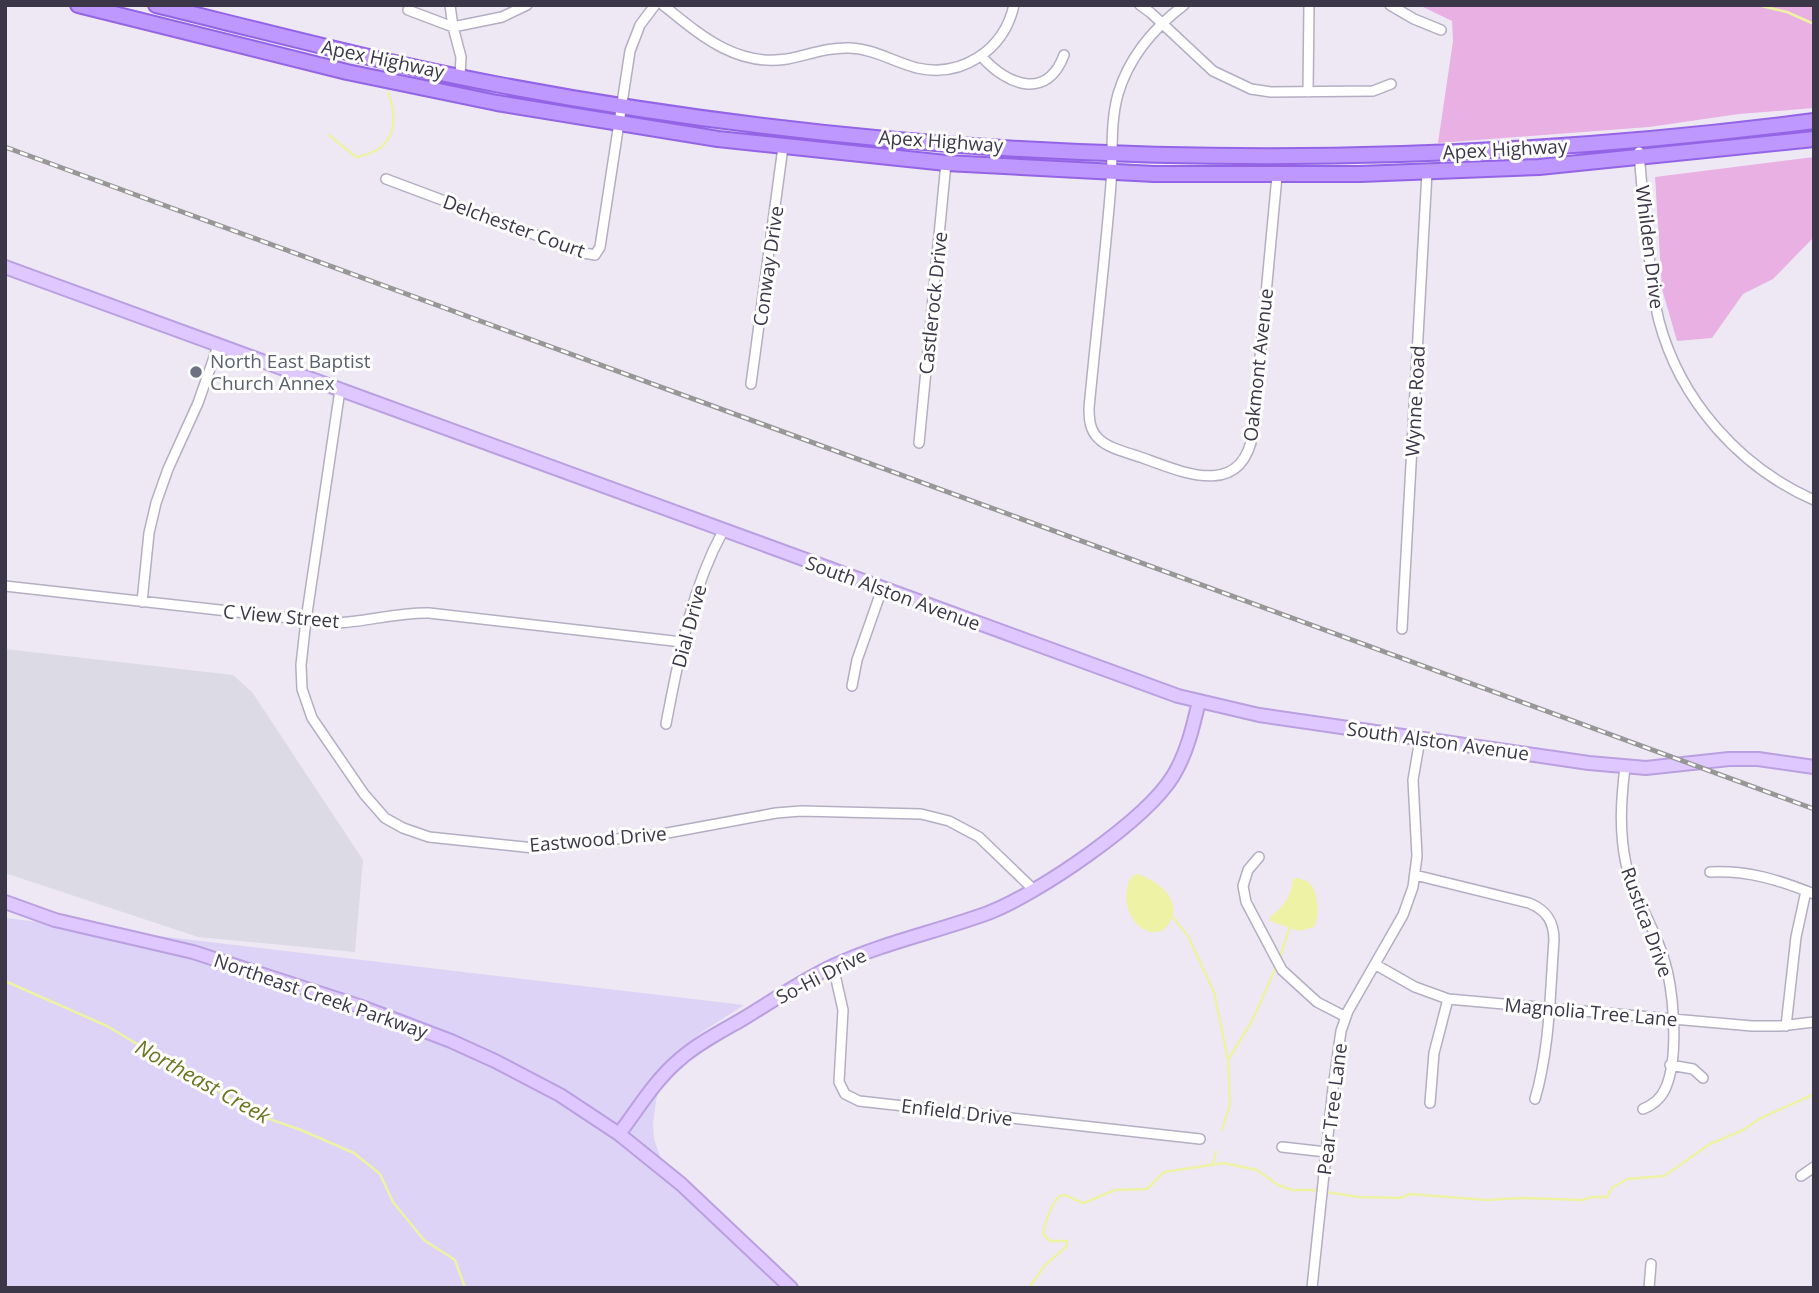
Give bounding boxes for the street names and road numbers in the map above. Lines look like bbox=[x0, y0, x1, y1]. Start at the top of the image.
street label: Apex Highway bbox=[319, 33, 447, 85]
street label: Apex Highway bbox=[878, 124, 1005, 158]
street label: Apex Highway bbox=[1442, 133, 1568, 165]
street label: Whilden Drive bbox=[1630, 184, 1670, 310]
street label: Delchester Court bbox=[439, 188, 589, 264]
street label: Conway Drive bbox=[747, 204, 789, 328]
street label: Castlerock Drive bbox=[913, 230, 953, 376]
street label: Oakmont Avenue bbox=[1237, 287, 1279, 443]
street label: Wynne Road bbox=[1399, 345, 1431, 457]
street label: South Alston Avenue bbox=[802, 549, 984, 637]
street label: Dial Drive bbox=[665, 581, 713, 671]
street label: C View Street bbox=[222, 598, 340, 634]
street label: South Alston Avenue bbox=[1345, 715, 1531, 767]
street label: Eastwood Drive bbox=[528, 820, 668, 858]
street label: Rustica Drive bbox=[1615, 863, 1679, 981]
street label: So-Hi Drive bbox=[771, 942, 871, 1010]
street label: Northeast Creek Parkway bbox=[211, 947, 432, 1045]
street label: Magnolia Tree Lane bbox=[1503, 991, 1679, 1033]
street label: Pear Tree Lane bbox=[1311, 1042, 1353, 1176]
street label: Enfield Drive bbox=[900, 1092, 1014, 1132]

